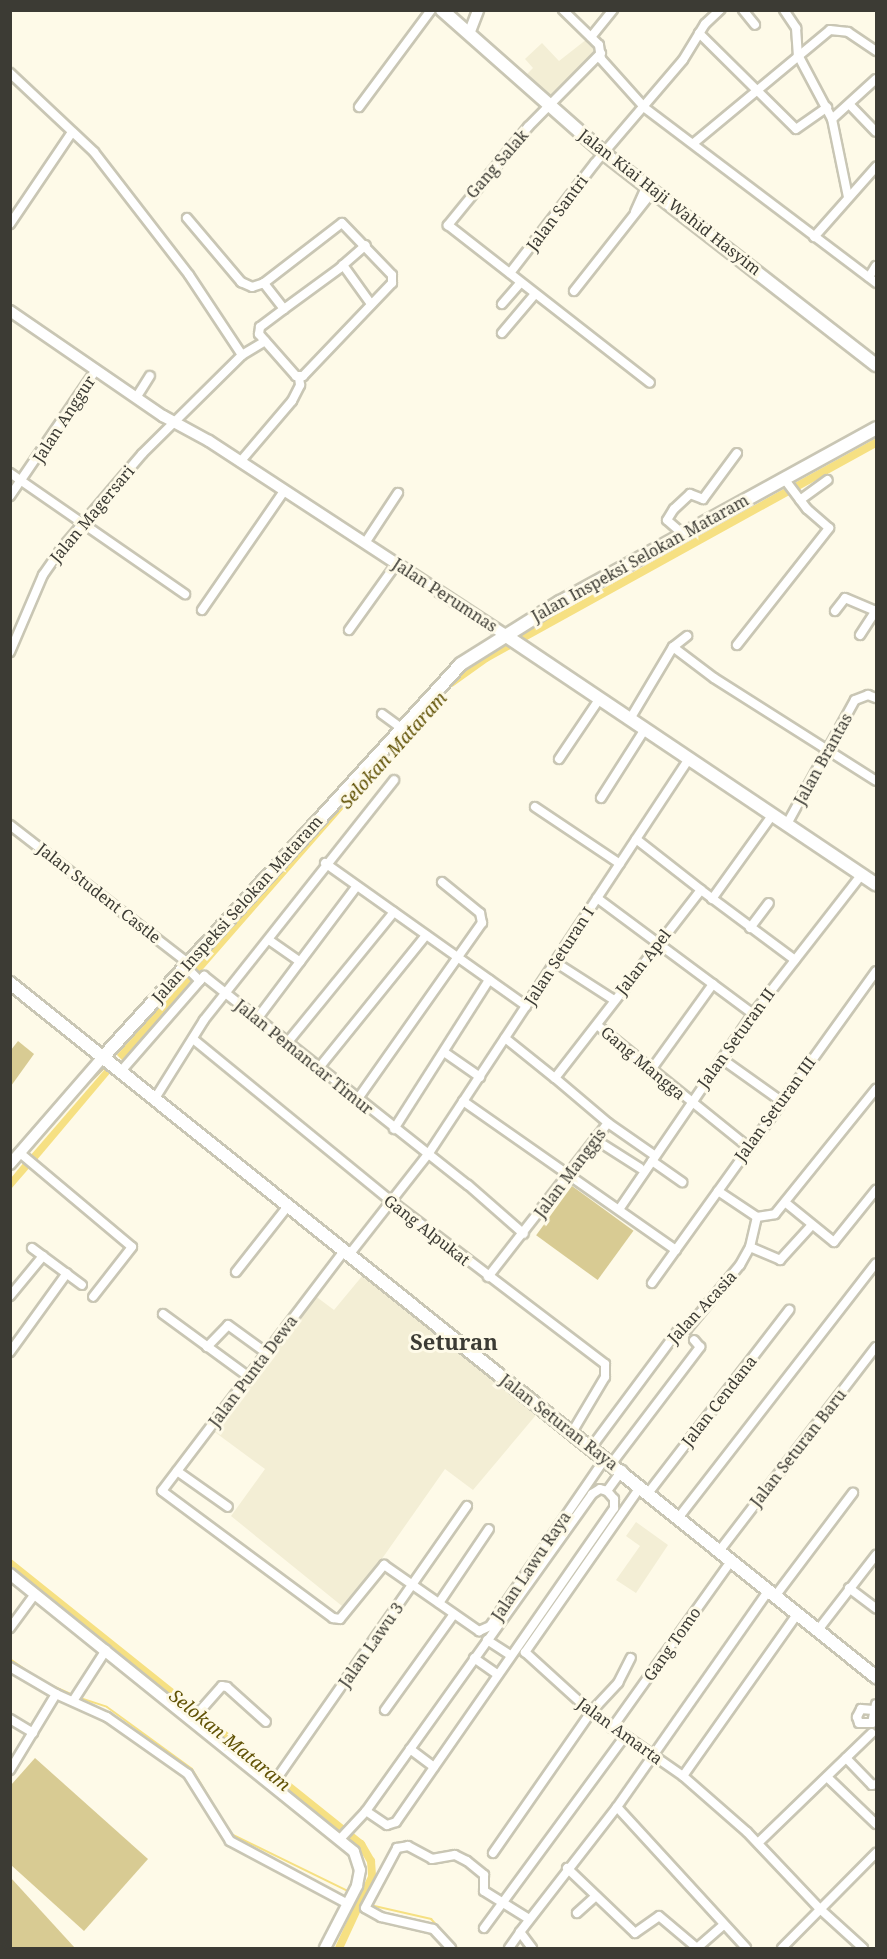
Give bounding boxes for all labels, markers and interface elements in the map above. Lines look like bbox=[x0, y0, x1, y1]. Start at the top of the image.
street label: Jalan Kiai Haji Wahid Hasyim bbox=[575, 125, 765, 279]
street label: Gang Salak bbox=[462, 126, 532, 202]
street label: Jalan Santri bbox=[522, 171, 592, 255]
street label: Jalan Anggur bbox=[29, 372, 99, 466]
street label: Jalan Magersari bbox=[46, 462, 138, 566]
street label: Jalan Inspeksi Selokan Mataram bbox=[528, 490, 752, 626]
street label: Jalan Perumnas bbox=[389, 554, 501, 636]
water label: Selokan Mataram bbox=[335, 687, 451, 813]
street label: Jalan Brantas bbox=[790, 710, 856, 808]
street label: Jalan Inspeksi Selokan Mataram bbox=[148, 811, 326, 1007]
street label: Jalan Student Castle bbox=[33, 839, 165, 947]
street label: Jalan Seturan I bbox=[520, 903, 598, 1009]
street label: Jalan Apel bbox=[611, 925, 675, 999]
street label: Jalan Seturan II bbox=[693, 984, 779, 1092]
street label: Jalan Pemancar Timur bbox=[231, 995, 377, 1119]
street label: Gang Mangga bbox=[597, 1022, 689, 1104]
street label: Jalan Seturan III bbox=[731, 1053, 819, 1165]
street label: Jalan Manggis bbox=[530, 1124, 610, 1222]
street label: Gang Alpukat bbox=[380, 1190, 474, 1270]
street label: Jalan Acasia bbox=[663, 1267, 741, 1347]
street label: Jalan Punta Dewa bbox=[205, 1311, 301, 1431]
district label: Seturan bbox=[410, 1329, 498, 1355]
street label: Jalan Cendana bbox=[678, 1352, 760, 1450]
street label: Jalan Seturan Raya bbox=[496, 1370, 622, 1474]
street label: Jalan Seturan Baru bbox=[746, 1385, 850, 1511]
street label: Jalan Lawu Raya bbox=[487, 1508, 575, 1624]
street label: Jalan Lawu 3 bbox=[335, 1599, 407, 1691]
street label: Gang Tomo bbox=[639, 1603, 705, 1685]
water label: Selokan Mataram bbox=[165, 1685, 295, 1795]
street label: Jalan Amarta bbox=[574, 1694, 666, 1768]

